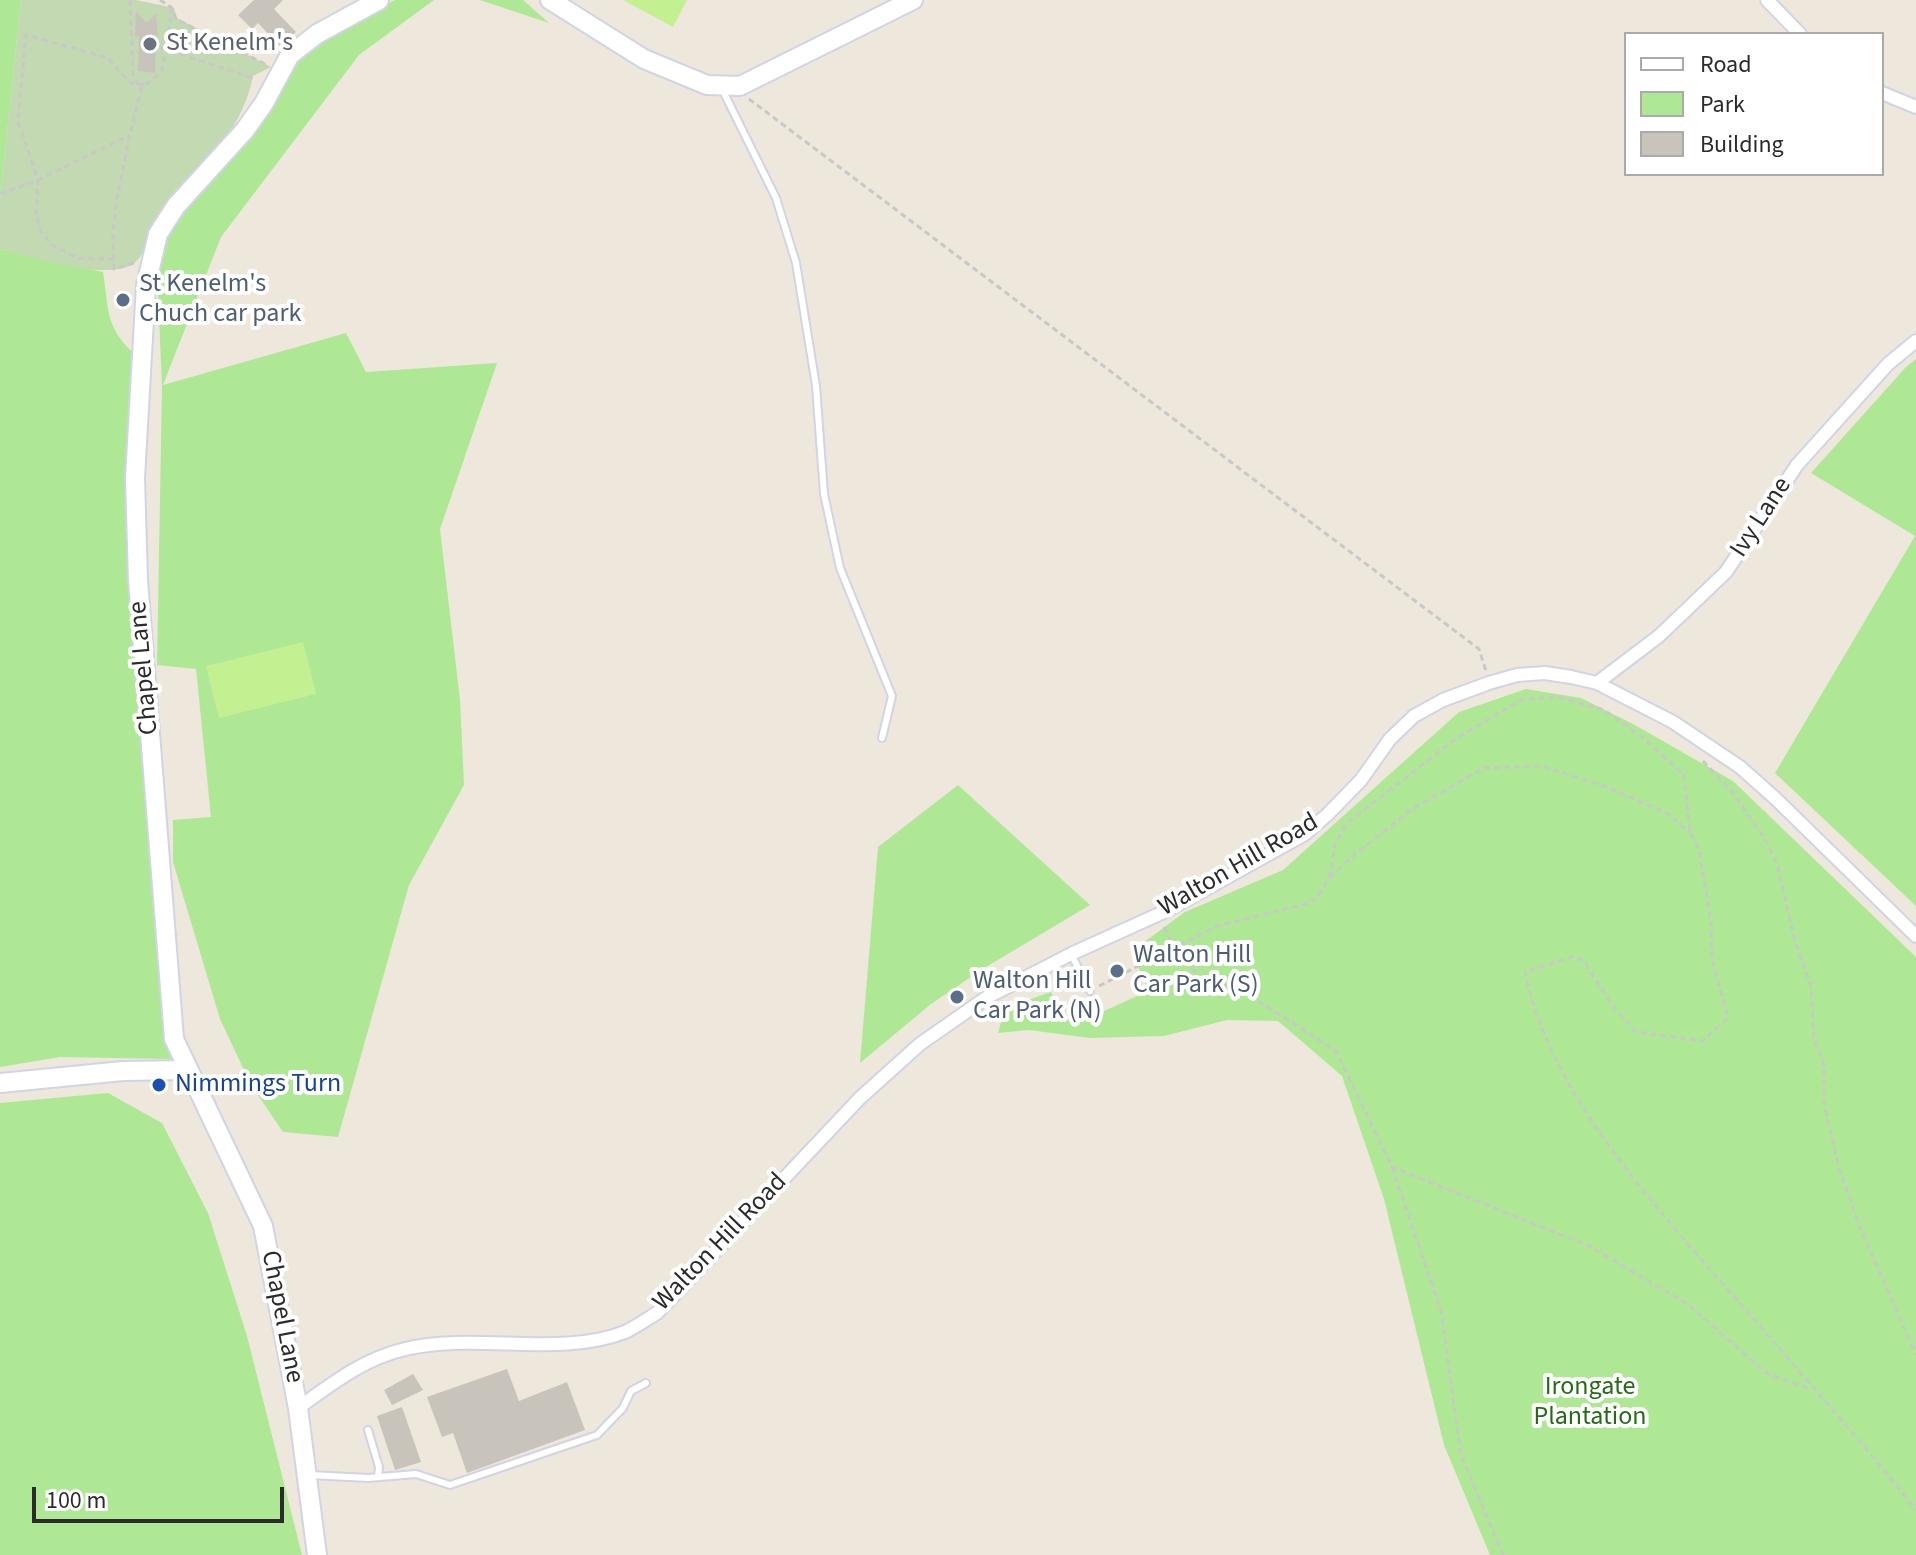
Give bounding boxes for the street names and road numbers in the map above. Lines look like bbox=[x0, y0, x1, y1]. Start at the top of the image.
street label: Ivy Lane bbox=[1725, 472, 1799, 564]
street label: Chapel Lane bbox=[124, 600, 166, 736]
street label: Walton Hill Road bbox=[1154, 808, 1324, 924]
street label: Walton Hill Road bbox=[648, 1168, 794, 1318]
street label: Chapel Lane bbox=[253, 1248, 309, 1386]

